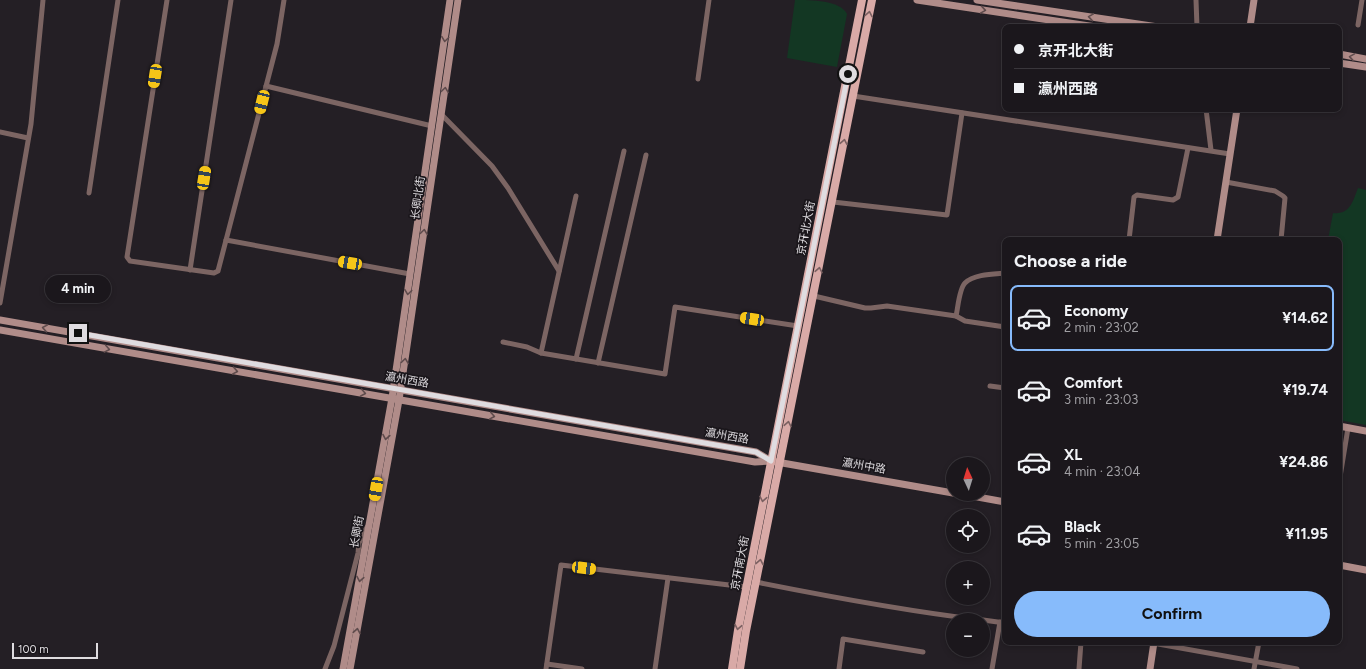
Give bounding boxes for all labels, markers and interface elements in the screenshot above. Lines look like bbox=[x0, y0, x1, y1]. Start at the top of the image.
one-way arrow bbox=[980, 5, 986, 14]
one-way arrow bbox=[864, 11, 873, 18]
one-way arrow bbox=[1088, 13, 1095, 22]
one-way arrow bbox=[441, 36, 450, 42]
text: 京开北大街 bbox=[1038, 42, 1113, 60]
one-way arrow bbox=[1349, 53, 1356, 61]
car bbox=[147, 63, 163, 89]
route start bbox=[839, 65, 857, 83]
text: 瀛州西路 bbox=[1038, 80, 1098, 98]
one-way arrow bbox=[440, 87, 449, 93]
car bbox=[253, 89, 271, 115]
one-way arrow bbox=[840, 139, 848, 145]
car bbox=[196, 165, 212, 191]
street label: 长卿北街 bbox=[409, 175, 427, 221]
street label: 京开北大街 bbox=[794, 200, 818, 256]
one-way arrow bbox=[419, 229, 428, 236]
text: Choose a ride bbox=[1014, 250, 1127, 272]
car bbox=[337, 255, 363, 271]
one-way arrow bbox=[814, 266, 823, 273]
callout: 4 min bbox=[45, 275, 111, 303]
text: 4 min bbox=[61, 281, 95, 296]
one-way arrow bbox=[404, 289, 413, 295]
icon: car bbox=[1016, 300, 1052, 336]
text: Economy bbox=[1064, 302, 1129, 320]
text: ¥14.62 bbox=[1282, 309, 1328, 327]
car bbox=[739, 311, 765, 327]
text: 2 min · 23:02 bbox=[1064, 320, 1139, 335]
one-way arrow bbox=[42, 324, 48, 332]
route end bbox=[69, 324, 87, 342]
one-way arrow bbox=[104, 344, 110, 352]
one-way arrow bbox=[400, 358, 409, 364]
one-way arrow bbox=[232, 366, 239, 375]
street label: 瀛州西路 bbox=[384, 370, 430, 390]
icon: car bbox=[1016, 372, 1052, 408]
text: Comfort bbox=[1064, 374, 1123, 392]
text: ¥19.74 bbox=[1282, 381, 1328, 399]
one-way arrow bbox=[360, 389, 367, 397]
text: 3 min · 23:03 bbox=[1064, 392, 1138, 407]
one-way arrow bbox=[488, 411, 495, 420]
one-way arrow bbox=[783, 421, 791, 428]
street label: 瀛州西路 bbox=[704, 426, 750, 446]
one-way arrow bbox=[382, 434, 390, 440]
icon: car bbox=[1016, 444, 1052, 480]
text: XL bbox=[1064, 446, 1082, 464]
text: ¥24.86 bbox=[1279, 453, 1328, 471]
street label: 瀛州中路 bbox=[841, 456, 887, 476]
north arrow bbox=[946, 457, 990, 501]
map controls bbox=[946, 457, 990, 657]
text: 4 min · 23:04 bbox=[1064, 464, 1140, 479]
car bbox=[368, 476, 384, 502]
one-way arrow bbox=[760, 496, 768, 502]
button: locate bbox=[946, 509, 990, 553]
street label: 长卿街 bbox=[348, 515, 366, 549]
icon: car bbox=[1016, 516, 1052, 552]
text: Black bbox=[1064, 518, 1101, 536]
text: ¥11.95 bbox=[1285, 525, 1328, 543]
street label: 京开南大街 bbox=[728, 535, 752, 591]
text: 5 min · 23:05 bbox=[1064, 536, 1139, 551]
one-way arrow bbox=[756, 559, 764, 565]
car bbox=[571, 561, 597, 575]
button: + bbox=[946, 561, 990, 605]
one-way arrow bbox=[356, 575, 364, 582]
button: Confirm bbox=[1014, 591, 1330, 637]
button: − bbox=[946, 613, 990, 657]
one-way arrow bbox=[735, 624, 743, 630]
one-way arrow bbox=[352, 628, 361, 634]
scale bar bbox=[12, 641, 98, 660]
text: 100 m bbox=[18, 643, 49, 656]

